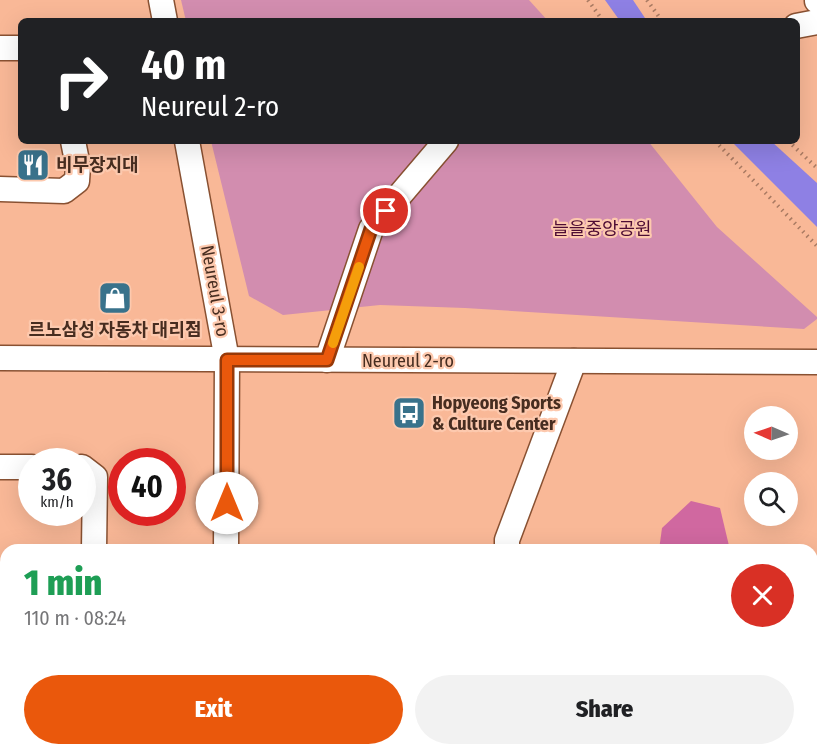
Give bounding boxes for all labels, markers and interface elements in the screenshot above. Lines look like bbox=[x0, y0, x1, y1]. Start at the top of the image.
text: 40 m bbox=[141, 40, 226, 90]
icon: right bbox=[42, 42, 120, 120]
text: Neureul 2-ro bbox=[141, 91, 279, 123]
restaurant icon: 비무장지대 bbox=[15, 147, 51, 183]
place label: 비무장지대 bbox=[56, 154, 139, 176]
pin bbox=[360, 185, 411, 236]
icon: arrive bbox=[369, 194, 402, 227]
park label: 늘을중앙공원 bbox=[552, 218, 652, 240]
street label: Neureul 3-ro bbox=[196, 244, 234, 338]
shop icon: 르노삼성 자동차 대리점 bbox=[97, 280, 133, 316]
place label: 르노삼성 자동차 대리점 bbox=[28, 319, 202, 341]
street label: Neureul 2-ro bbox=[362, 350, 454, 372]
place label: Hopyeong Sports & Culture Center bbox=[432, 392, 561, 435]
bus stop icon: Hopyeong Sports & Culture Center bbox=[391, 395, 427, 431]
north arrow bbox=[744, 406, 798, 460]
map controls bbox=[744, 406, 798, 526]
speed limit sign: 40 bbox=[108, 448, 186, 526]
text: 36 bbox=[42, 462, 72, 498]
position arrow bbox=[195, 471, 259, 535]
button: search bbox=[744, 472, 798, 526]
text: km/h bbox=[40, 493, 74, 511]
text: 1 min bbox=[24, 561, 102, 605]
button: close bbox=[731, 564, 794, 627]
text: 110 m · 08:24 bbox=[24, 606, 126, 630]
button: Exit bbox=[24, 675, 403, 744]
button: Share bbox=[415, 675, 794, 744]

